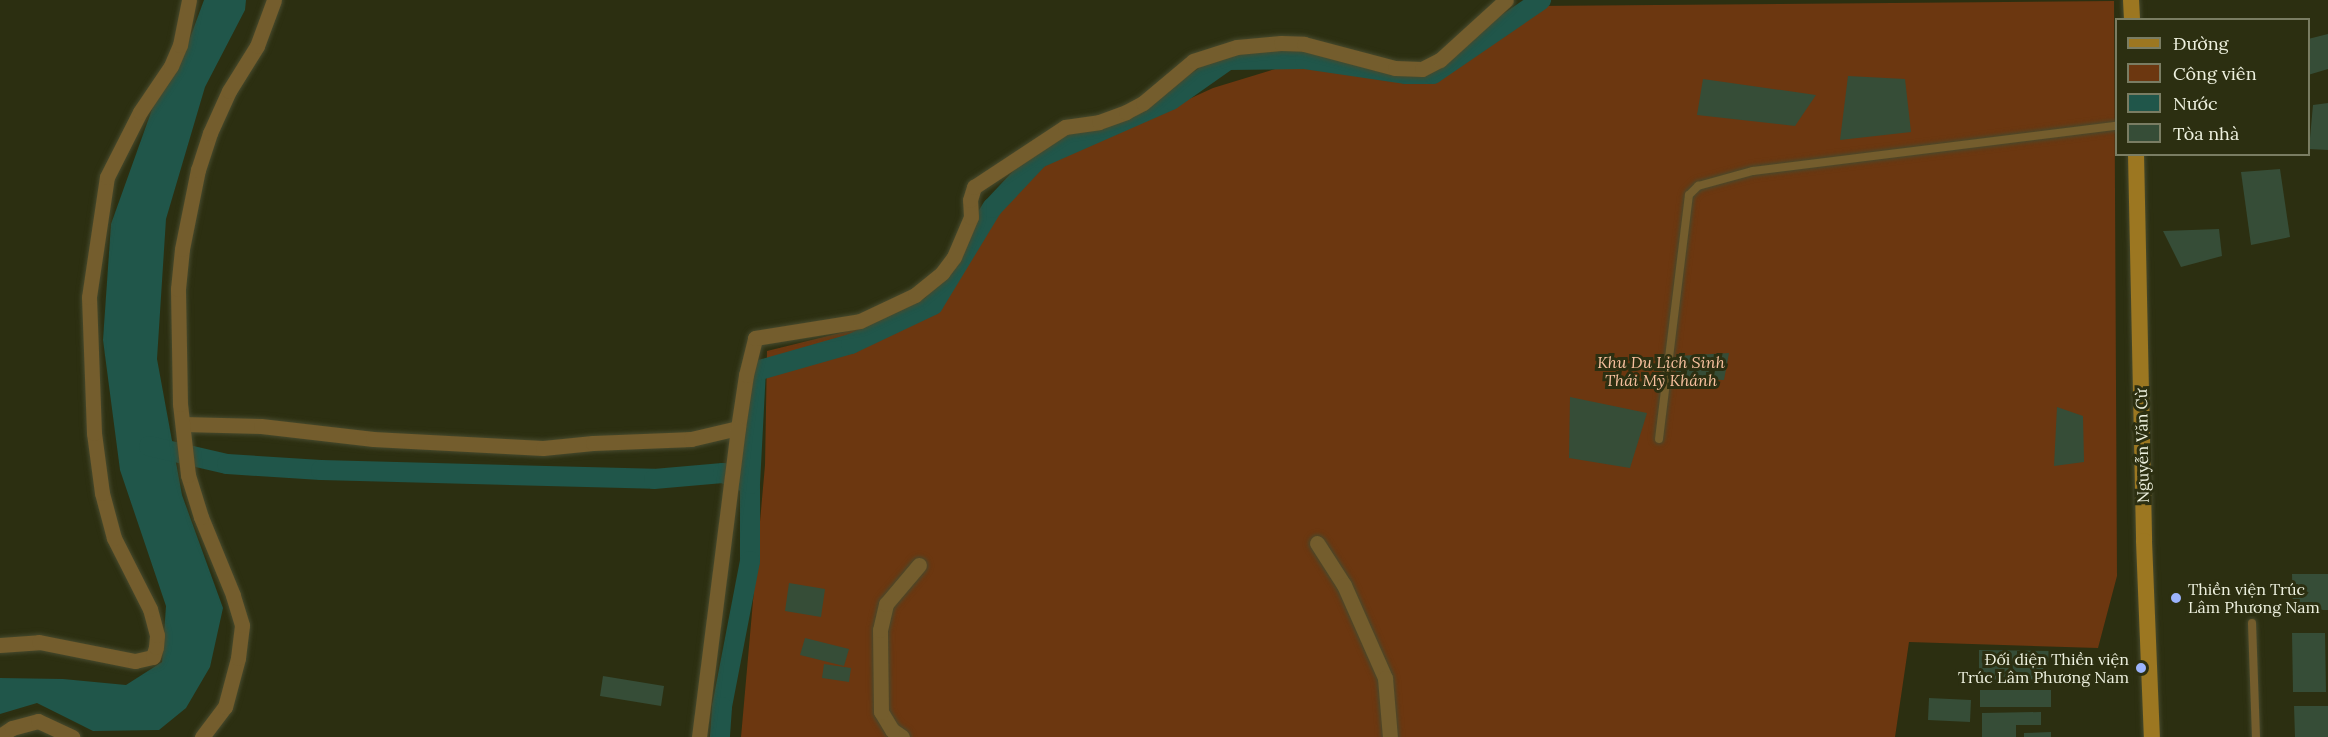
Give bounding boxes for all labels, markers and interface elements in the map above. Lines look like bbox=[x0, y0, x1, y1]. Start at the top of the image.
legend bbox=[2115, 18, 2310, 156]
text: Đường bbox=[2173, 32, 2229, 55]
text: Công viên bbox=[2173, 62, 2257, 85]
text: Nước bbox=[2173, 92, 2218, 115]
text: Tòa nhà bbox=[2173, 122, 2239, 145]
park label: Khu Du Lịch Sinh Thái Mỹ Khánh bbox=[1597, 352, 1725, 390]
street label: Nguyễn Văn Cừ bbox=[2131, 389, 2153, 503]
place label: Thiền viện Trúc Lâm Phương Nam bbox=[2188, 579, 2320, 617]
marker: Thiền viện Trúc Lâm Phương Nam bbox=[2169, 591, 2183, 605]
place label: Đối diện Thiền viện Trúc Lâm Phương Nam bbox=[1958, 649, 2129, 687]
marker: Đối diện Thiền viện Trúc Lâm Phương Nam bbox=[2134, 661, 2148, 675]

